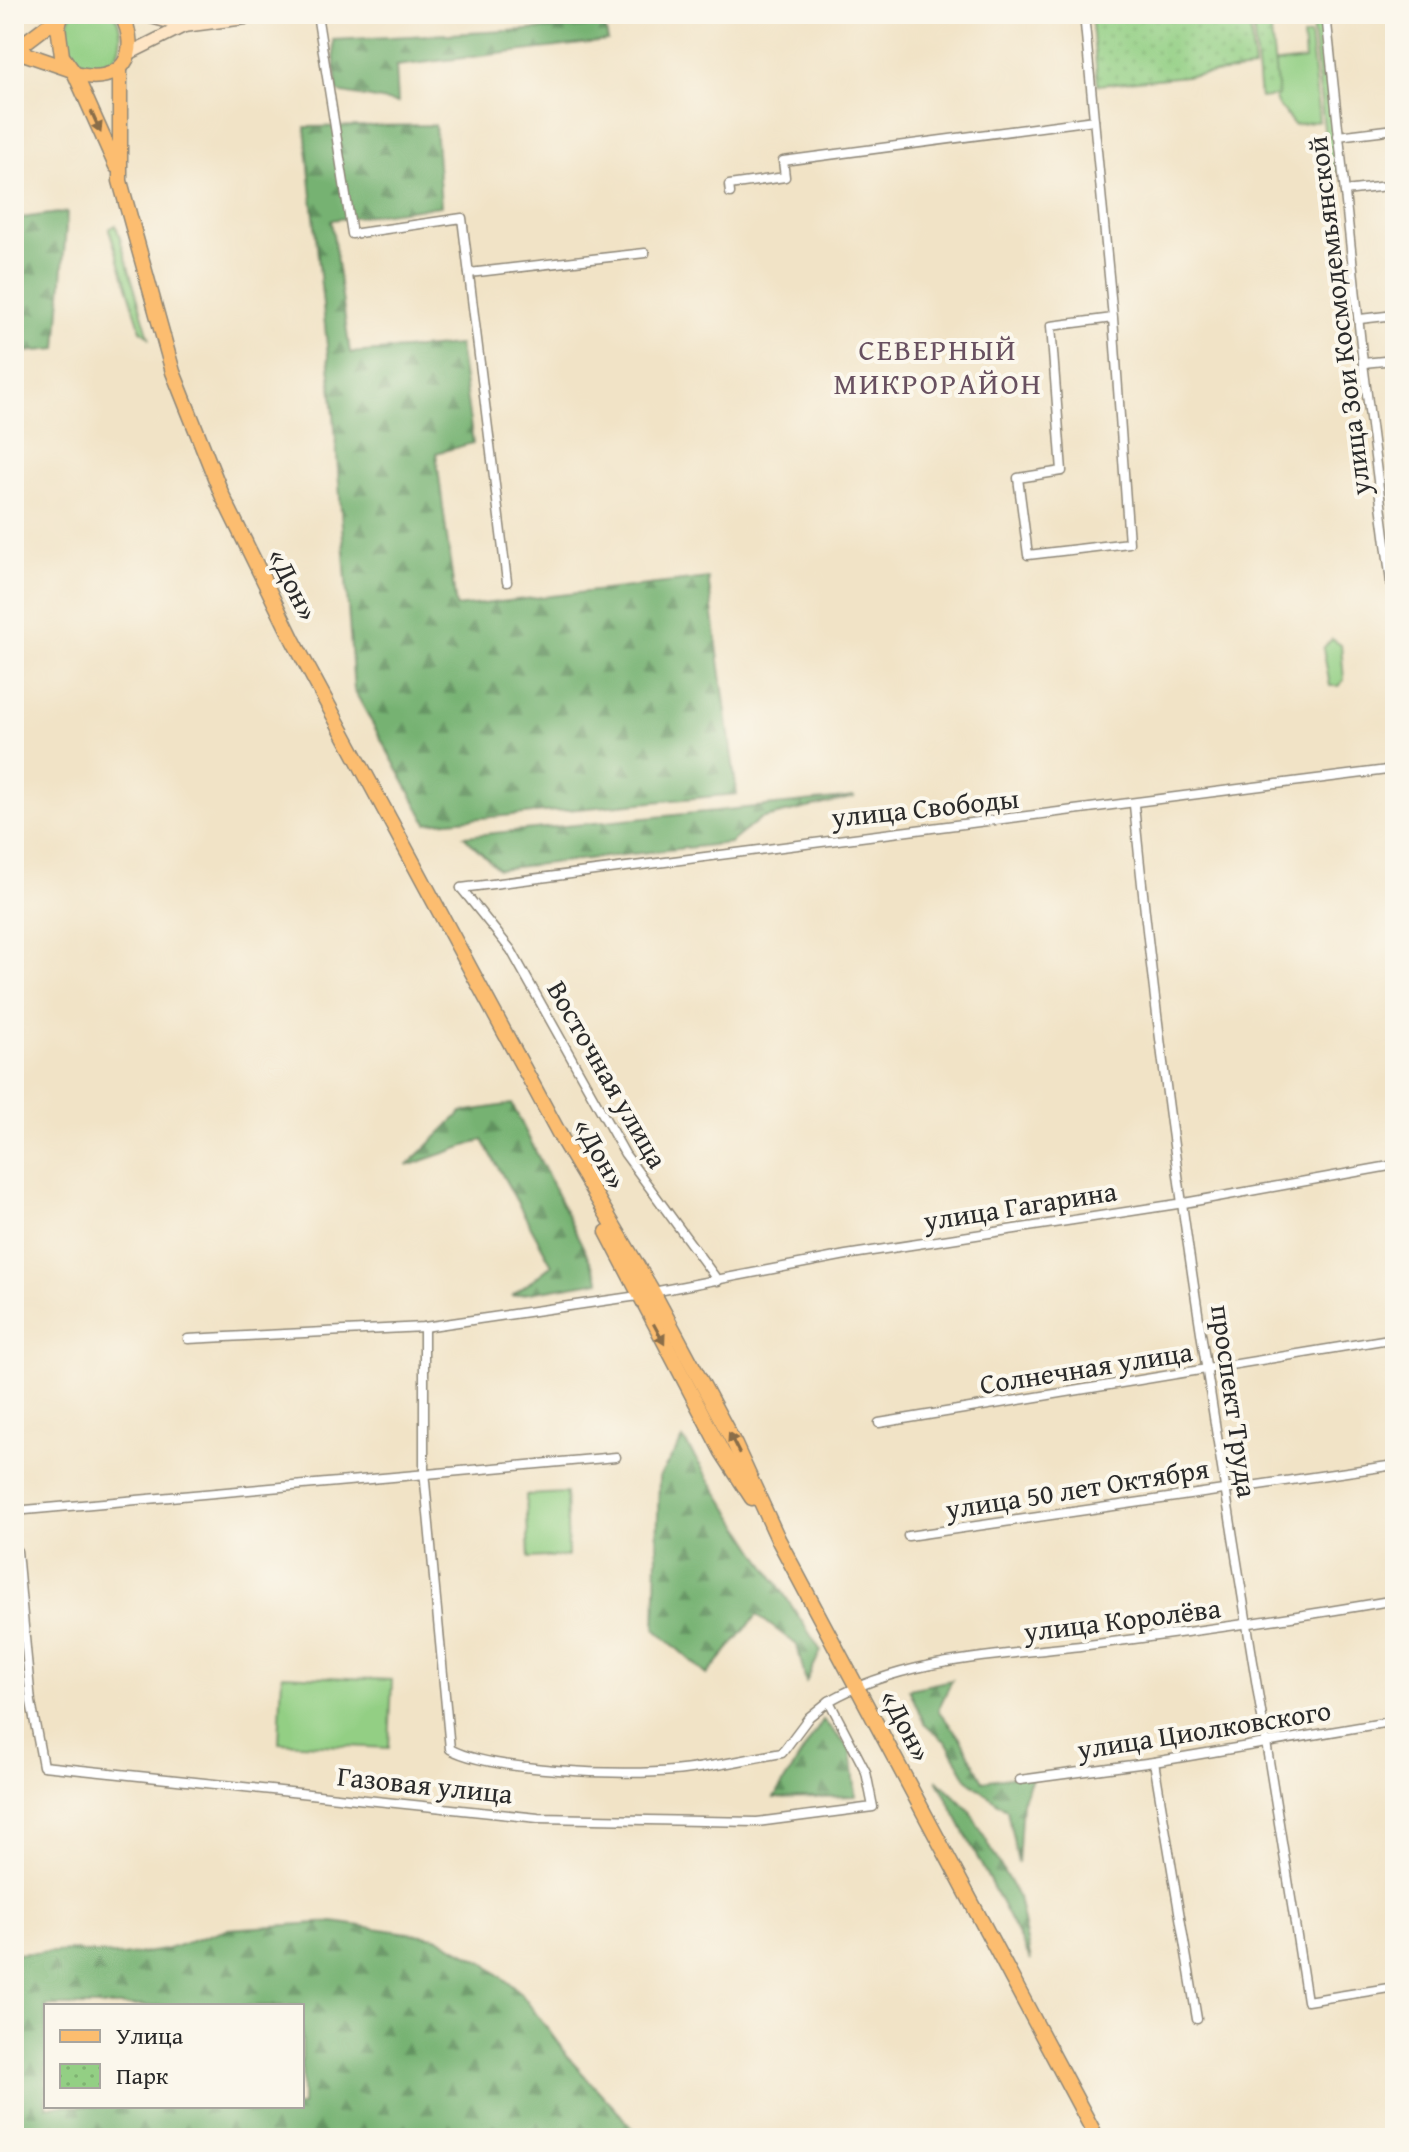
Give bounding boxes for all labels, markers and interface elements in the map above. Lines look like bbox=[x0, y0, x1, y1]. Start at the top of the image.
one-way arrow bbox=[90, 110, 103, 134]
street label: улица Зои Космодемьянской bbox=[1296, 134, 1380, 499]
district label: СЕВЕРНЫЙ МИКРОРАЙОН bbox=[833, 327, 1043, 405]
street label: «Дон» bbox=[258, 541, 330, 627]
street label: улица Свободы bbox=[828, 777, 1021, 837]
street label: Восточная улица bbox=[538, 972, 679, 1176]
street label: «Дон» bbox=[564, 1110, 638, 1196]
street label: улица Гагарина bbox=[919, 1169, 1120, 1241]
street label: проспект Труда bbox=[1201, 1302, 1269, 1501]
one-way arrow bbox=[652, 1323, 665, 1346]
street label: Солнечная улица bbox=[977, 1330, 1196, 1404]
one-way arrow bbox=[727, 1431, 740, 1454]
street label: улица 50 лет Октября bbox=[941, 1447, 1212, 1529]
street label: улица Королёва bbox=[1020, 1586, 1223, 1652]
street label: «Дон» bbox=[871, 1682, 943, 1768]
street label: улица Циолковского bbox=[1073, 1689, 1334, 1769]
street label: Газовая улица bbox=[335, 1754, 515, 1814]
legend bbox=[44, 2004, 304, 2108]
text: Улица bbox=[116, 2018, 184, 2053]
text: Парк bbox=[116, 2058, 169, 2093]

